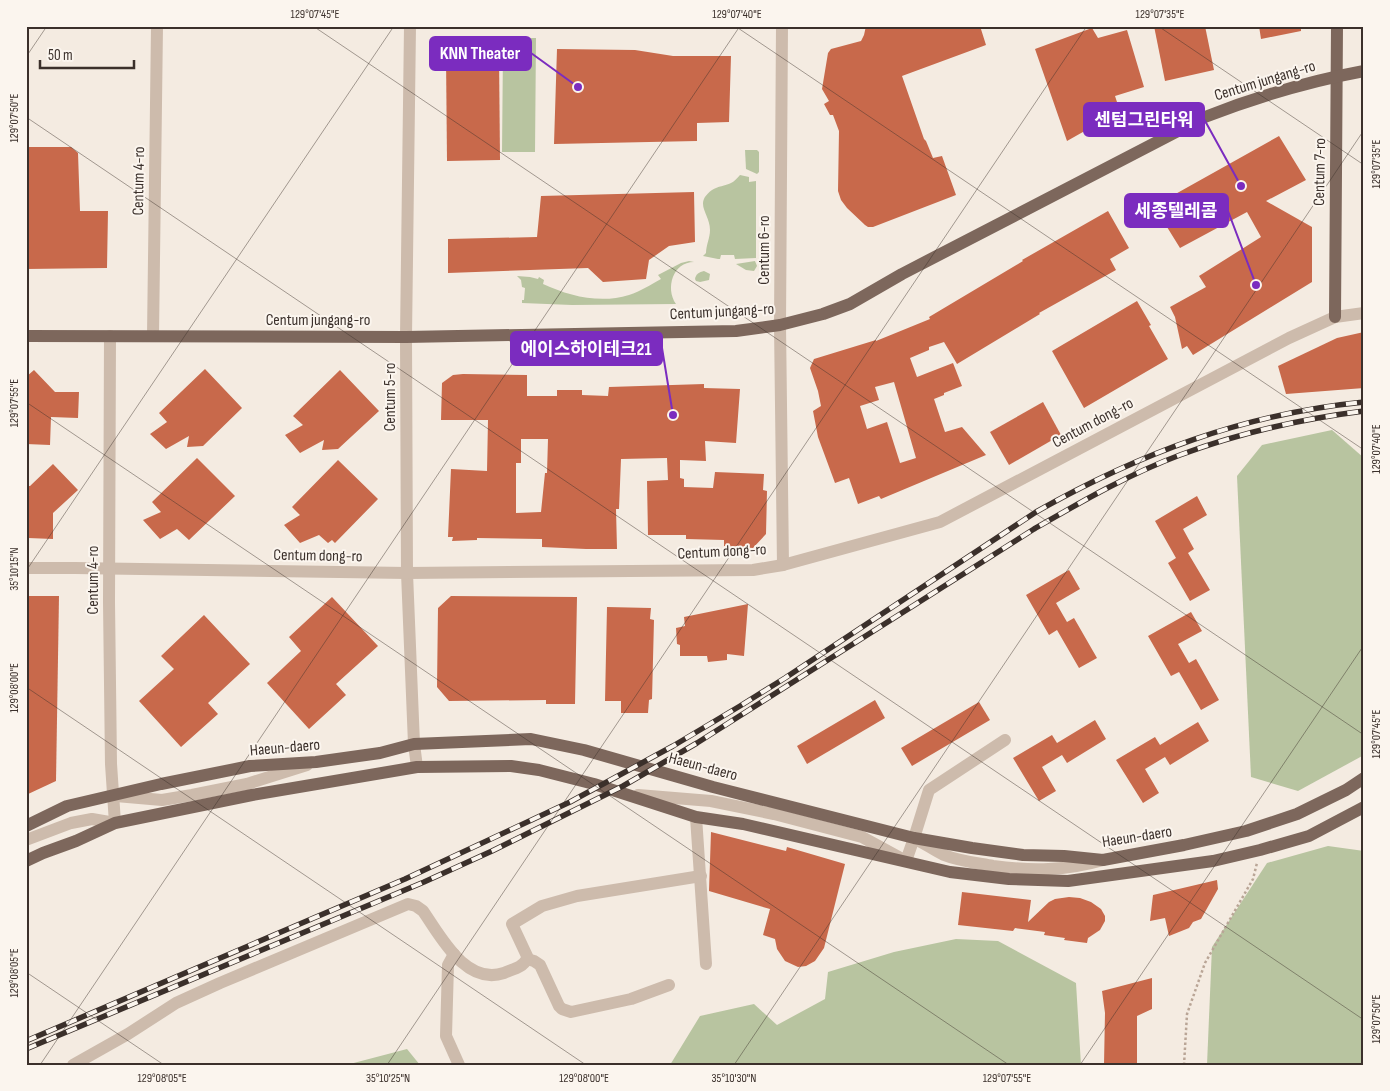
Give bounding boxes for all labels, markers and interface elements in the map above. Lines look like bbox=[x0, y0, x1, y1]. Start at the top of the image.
text: 129°07'45"E bbox=[291, 7, 339, 22]
text: 129°07'40"E bbox=[712, 7, 762, 22]
text: 129°07'35"E bbox=[1136, 7, 1184, 22]
callout: KNN Theater bbox=[430, 37, 531, 70]
scale bar bbox=[40, 38, 134, 70]
text: KNN Theater bbox=[440, 43, 521, 64]
text: 50 m bbox=[48, 46, 73, 65]
street label: Centum jungang-ro bbox=[1212, 57, 1318, 105]
text: 129°07'50"E bbox=[7, 93, 22, 143]
callout: 센텀그린타워 bbox=[1084, 103, 1204, 136]
text: 센텀그린타워 bbox=[1094, 110, 1194, 131]
street label: Centum 7-ro bbox=[1310, 138, 1330, 206]
text: 129°07'35"E bbox=[1369, 140, 1384, 188]
street label: Centum 4-ro bbox=[129, 146, 149, 216]
callout: 세종텔레콤 bbox=[1125, 194, 1228, 227]
text: 세종텔레콤 bbox=[1135, 201, 1217, 222]
street label: Centum 6-ro bbox=[755, 215, 774, 285]
street label: Centum jungang-ro bbox=[669, 300, 775, 324]
street label: Centum jungang-ro bbox=[266, 311, 370, 330]
callout: 에이스하이테크21 bbox=[511, 332, 662, 365]
text: 에이스하이테크21 bbox=[521, 339, 651, 360]
street label: Centum 5-ro bbox=[381, 363, 400, 431]
text: 129°07'55"E bbox=[7, 379, 22, 427]
street label: Centum dong-ro bbox=[1049, 394, 1137, 452]
text: 129°07'40"E bbox=[1369, 424, 1384, 474]
street label: Centum dong-ro bbox=[677, 540, 767, 564]
street label: Centum 4-ro bbox=[84, 546, 103, 614]
street label: Centum dong-ro bbox=[273, 546, 363, 566]
text: 35°10'15"N bbox=[7, 547, 22, 591]
text: 129°08'00"E bbox=[7, 663, 22, 713]
text: 129°07'45"E bbox=[1369, 710, 1384, 758]
street label: Haeun-daero bbox=[249, 735, 321, 761]
street label: Haeun-daero bbox=[667, 749, 739, 785]
street label: Haeun-daero bbox=[1101, 822, 1173, 852]
text: 129°08'05"E bbox=[7, 948, 22, 998]
text: 129°07'50"E bbox=[1369, 994, 1384, 1044]
text: 129°08'05"E bbox=[137, 1071, 187, 1086]
text: 35°10'25"N bbox=[366, 1071, 410, 1086]
text: 129°08'00"E bbox=[559, 1071, 609, 1086]
text: 35°10'30"N bbox=[712, 1071, 756, 1086]
text: 129°07'55"E bbox=[983, 1071, 1031, 1086]

